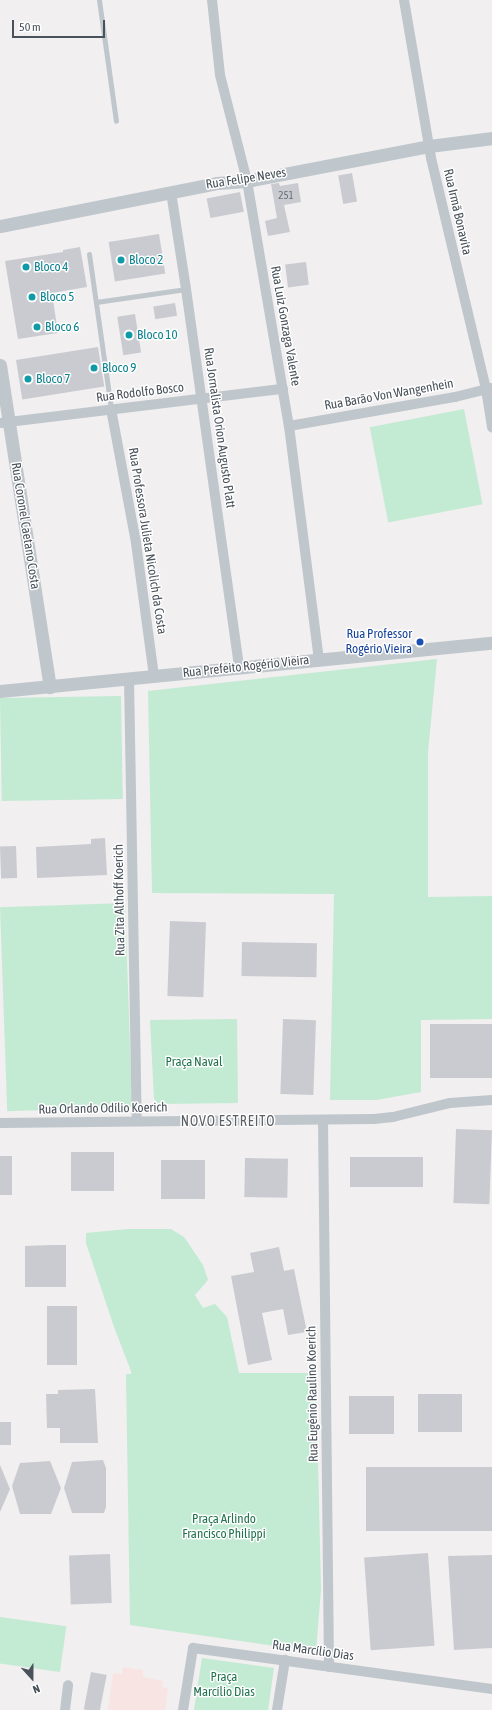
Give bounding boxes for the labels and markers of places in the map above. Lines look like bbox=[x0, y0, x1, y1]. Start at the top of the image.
place label: Bloco 2 bbox=[129, 252, 163, 268]
marker: Bloco 2 bbox=[116, 255, 126, 265]
place label: Bloco 4 bbox=[34, 259, 68, 275]
marker: Bloco 4 bbox=[21, 262, 31, 272]
place label: Bloco 5 bbox=[40, 289, 74, 305]
marker: Bloco 5 bbox=[27, 292, 37, 302]
place label: Bloco 6 bbox=[45, 319, 79, 335]
marker: Bloco 6 bbox=[32, 322, 42, 332]
place label: Bloco 10 bbox=[137, 327, 178, 343]
marker: Bloco 10 bbox=[124, 330, 134, 340]
place label: Bloco 9 bbox=[102, 360, 136, 376]
marker: Bloco 9 bbox=[89, 363, 99, 373]
place label: Bloco 7 bbox=[36, 371, 70, 387]
marker: Bloco 7 bbox=[23, 374, 33, 384]
place label: Rua Professor Rogério Vieira bbox=[346, 627, 412, 658]
marker: Rua Professor Rogério Vieira bbox=[415, 637, 425, 647]

